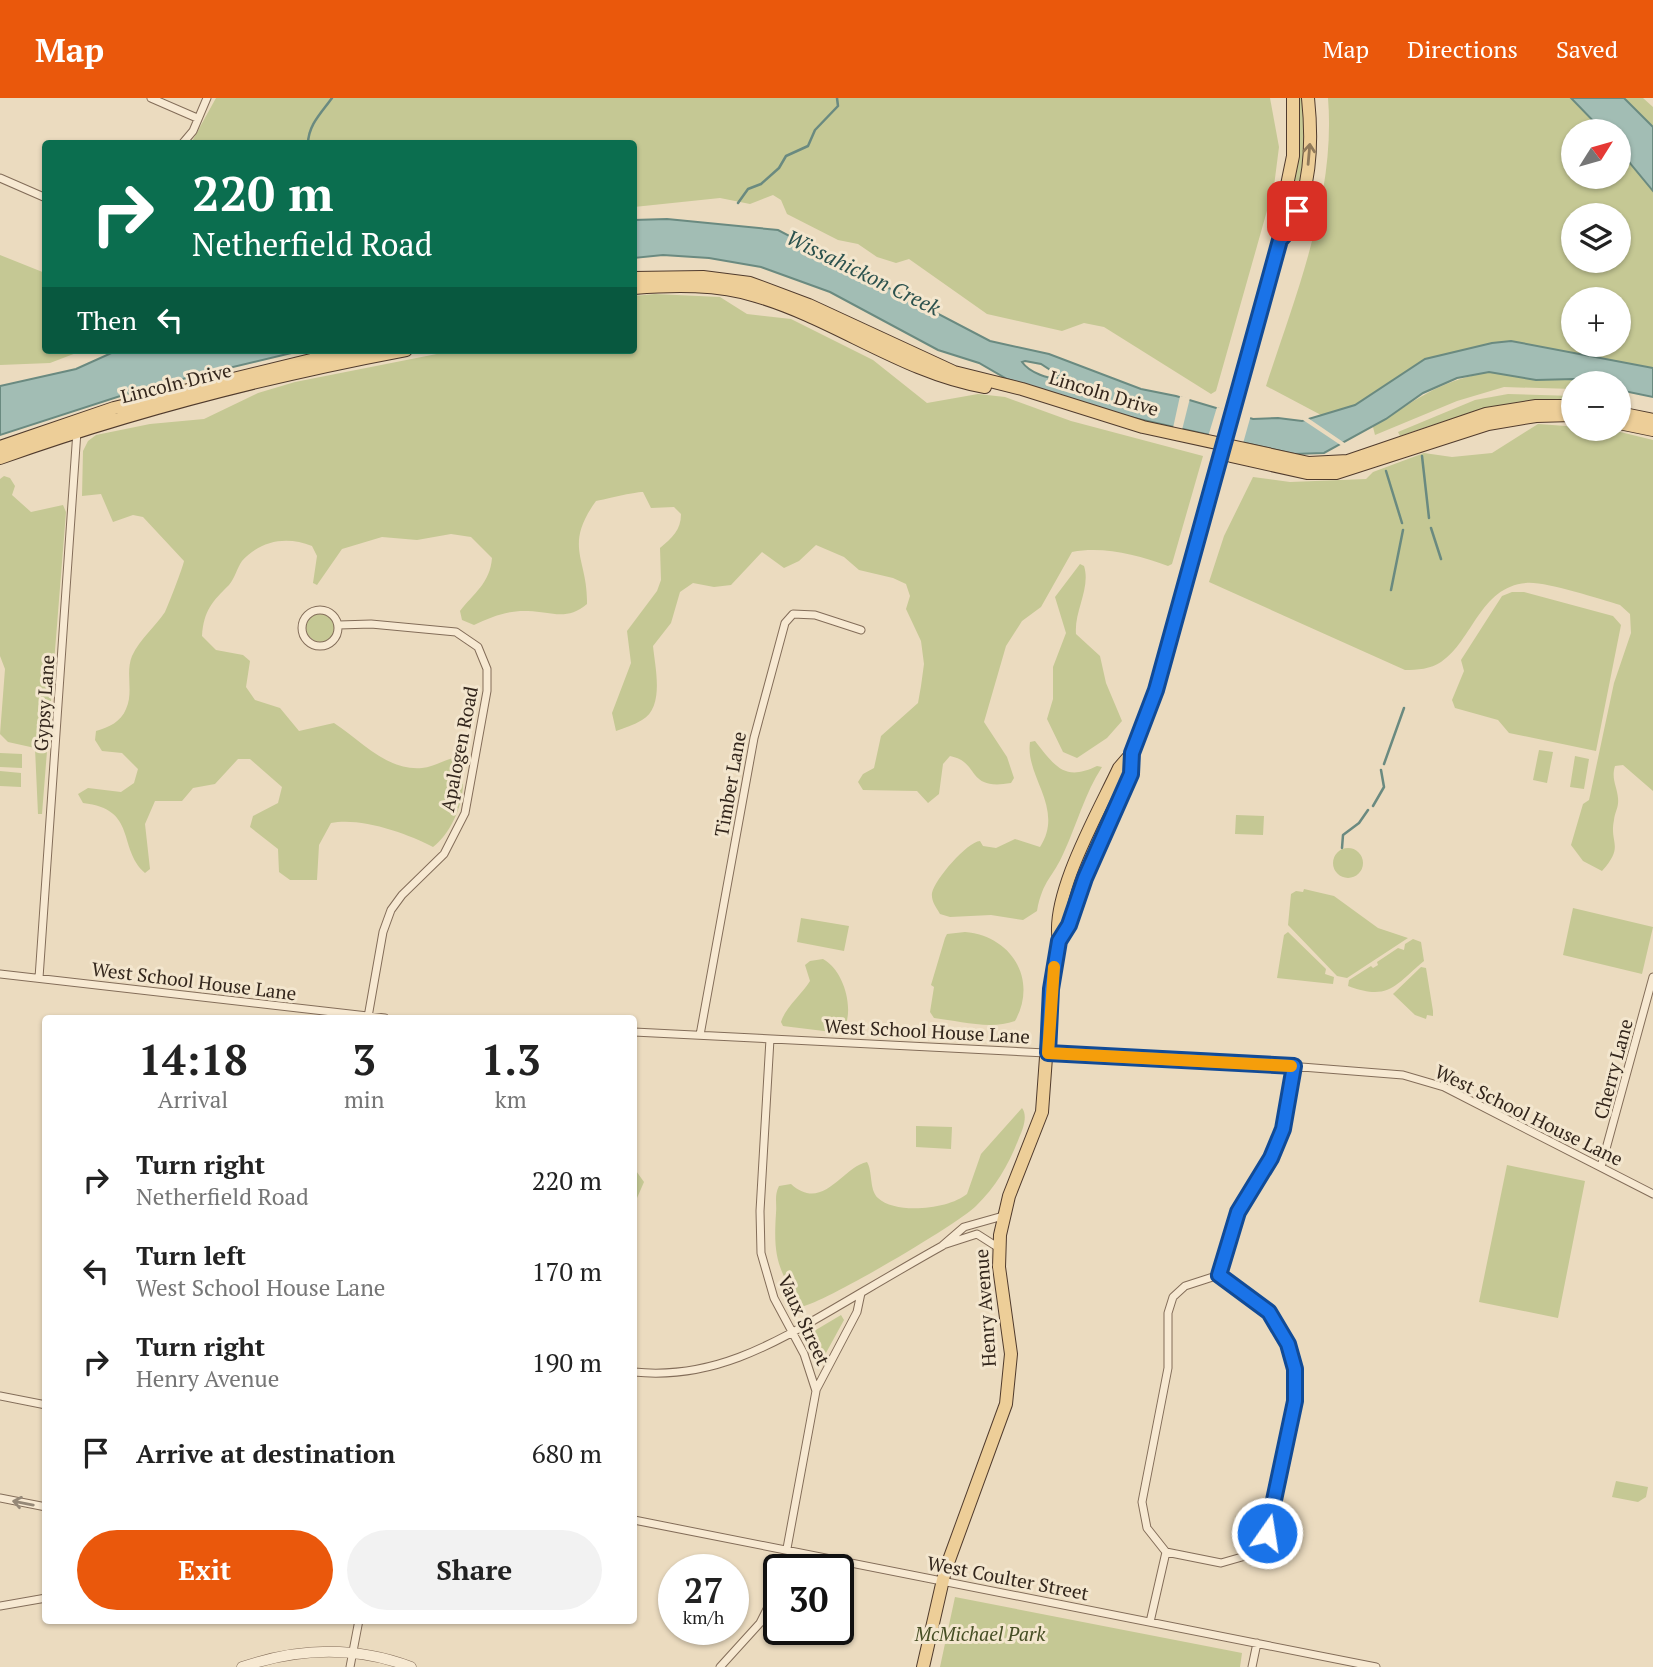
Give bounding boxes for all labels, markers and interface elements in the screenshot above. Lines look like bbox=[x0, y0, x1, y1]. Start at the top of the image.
text: Map bbox=[35, 28, 104, 71]
text: Map bbox=[1323, 33, 1369, 65]
text: Directions bbox=[1407, 33, 1518, 65]
text: Saved bbox=[1556, 33, 1618, 65]
north arrow bbox=[1561, 119, 1631, 189]
map controls bbox=[1561, 119, 1631, 441]
one-way arrow bbox=[1303, 143, 1316, 166]
text: 220 m bbox=[192, 160, 334, 225]
icon: right bbox=[77, 168, 168, 259]
pin bbox=[1267, 181, 1327, 241]
icon: arrive bbox=[1278, 192, 1316, 230]
button: layers bbox=[1561, 203, 1631, 273]
text: Netherfield Road bbox=[192, 223, 432, 265]
water label: Wissahickon Creek bbox=[782, 223, 946, 322]
button: + bbox=[1561, 287, 1631, 357]
icon: left bbox=[151, 301, 189, 339]
text: Then bbox=[77, 303, 137, 337]
street label: Lincoln Drive bbox=[118, 357, 234, 408]
street label: Lincoln Drive bbox=[1046, 364, 1162, 421]
button: − bbox=[1561, 371, 1631, 441]
street label: Gypsy Lane bbox=[28, 654, 59, 752]
street label: Apalogen Road bbox=[434, 684, 483, 814]
street label: Timber Lane bbox=[708, 729, 751, 839]
street label: West School House Lane bbox=[90, 956, 298, 1005]
street label: West School House Lane bbox=[823, 1013, 1031, 1048]
street label: Cherry Lane bbox=[1587, 1016, 1638, 1122]
text: 14:18 bbox=[138, 1031, 248, 1087]
text: 3 bbox=[352, 1031, 376, 1087]
text: 1.3 bbox=[481, 1031, 541, 1087]
street label: West School House Lane bbox=[1431, 1058, 1627, 1171]
text: Arrival bbox=[158, 1084, 228, 1115]
text: min bbox=[344, 1084, 384, 1115]
text: km bbox=[495, 1084, 527, 1115]
text: Turn right bbox=[136, 1147, 265, 1181]
icon: right bbox=[77, 1161, 115, 1199]
text: 220 m bbox=[532, 1163, 602, 1197]
text: Netherfield Road bbox=[136, 1181, 309, 1212]
text: Turn left bbox=[136, 1238, 246, 1272]
street label: Henry Avenue bbox=[968, 1248, 1001, 1368]
icon: left bbox=[77, 1252, 115, 1290]
text: 170 m bbox=[532, 1254, 602, 1288]
street label: Vaux Street bbox=[773, 1270, 836, 1369]
text: West School House Lane bbox=[136, 1272, 385, 1303]
text: Turn right bbox=[136, 1329, 265, 1363]
icon: right bbox=[77, 1343, 115, 1381]
text: 190 m bbox=[532, 1345, 602, 1379]
text: Henry Avenue bbox=[136, 1363, 279, 1394]
icon: arrive bbox=[77, 1434, 115, 1472]
text: Arrive at destination bbox=[136, 1436, 395, 1470]
text: 680 m bbox=[532, 1436, 602, 1470]
one-way arrow bbox=[12, 1496, 35, 1509]
position arrow bbox=[1230, 1496, 1304, 1570]
button: Exit bbox=[77, 1530, 333, 1610]
button: Share bbox=[347, 1530, 602, 1610]
street label: West Coulter Street bbox=[925, 1550, 1091, 1605]
speed limit sign: 30 bbox=[763, 1554, 854, 1645]
text: 27 bbox=[684, 1567, 723, 1613]
text: km/h bbox=[683, 1605, 724, 1629]
park label: McMichael Park bbox=[914, 1621, 1046, 1646]

